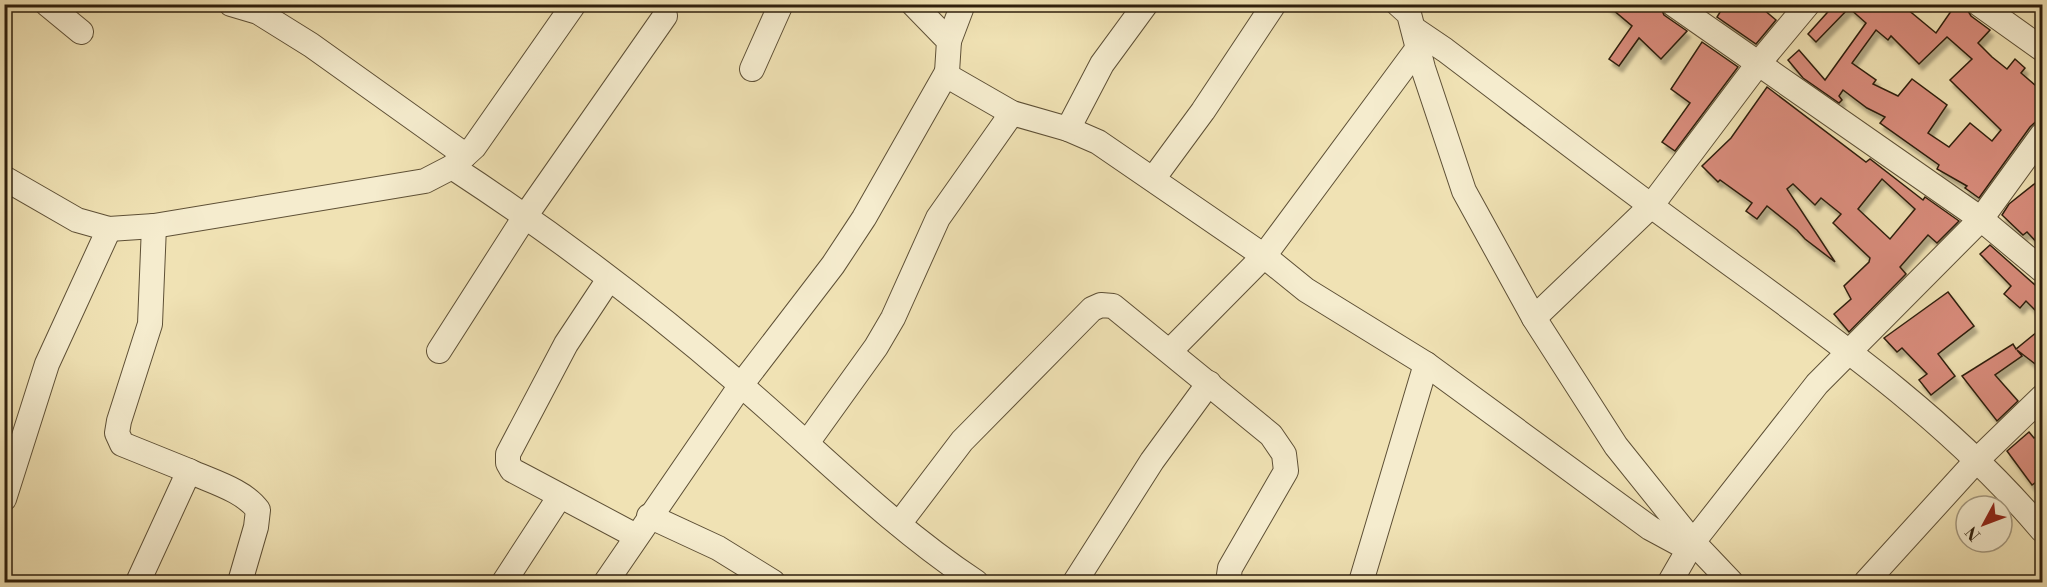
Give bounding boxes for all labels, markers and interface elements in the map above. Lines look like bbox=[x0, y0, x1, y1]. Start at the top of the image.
north arrow bbox=[1954, 494, 2014, 554]
text: N bbox=[1962, 522, 1985, 545]

